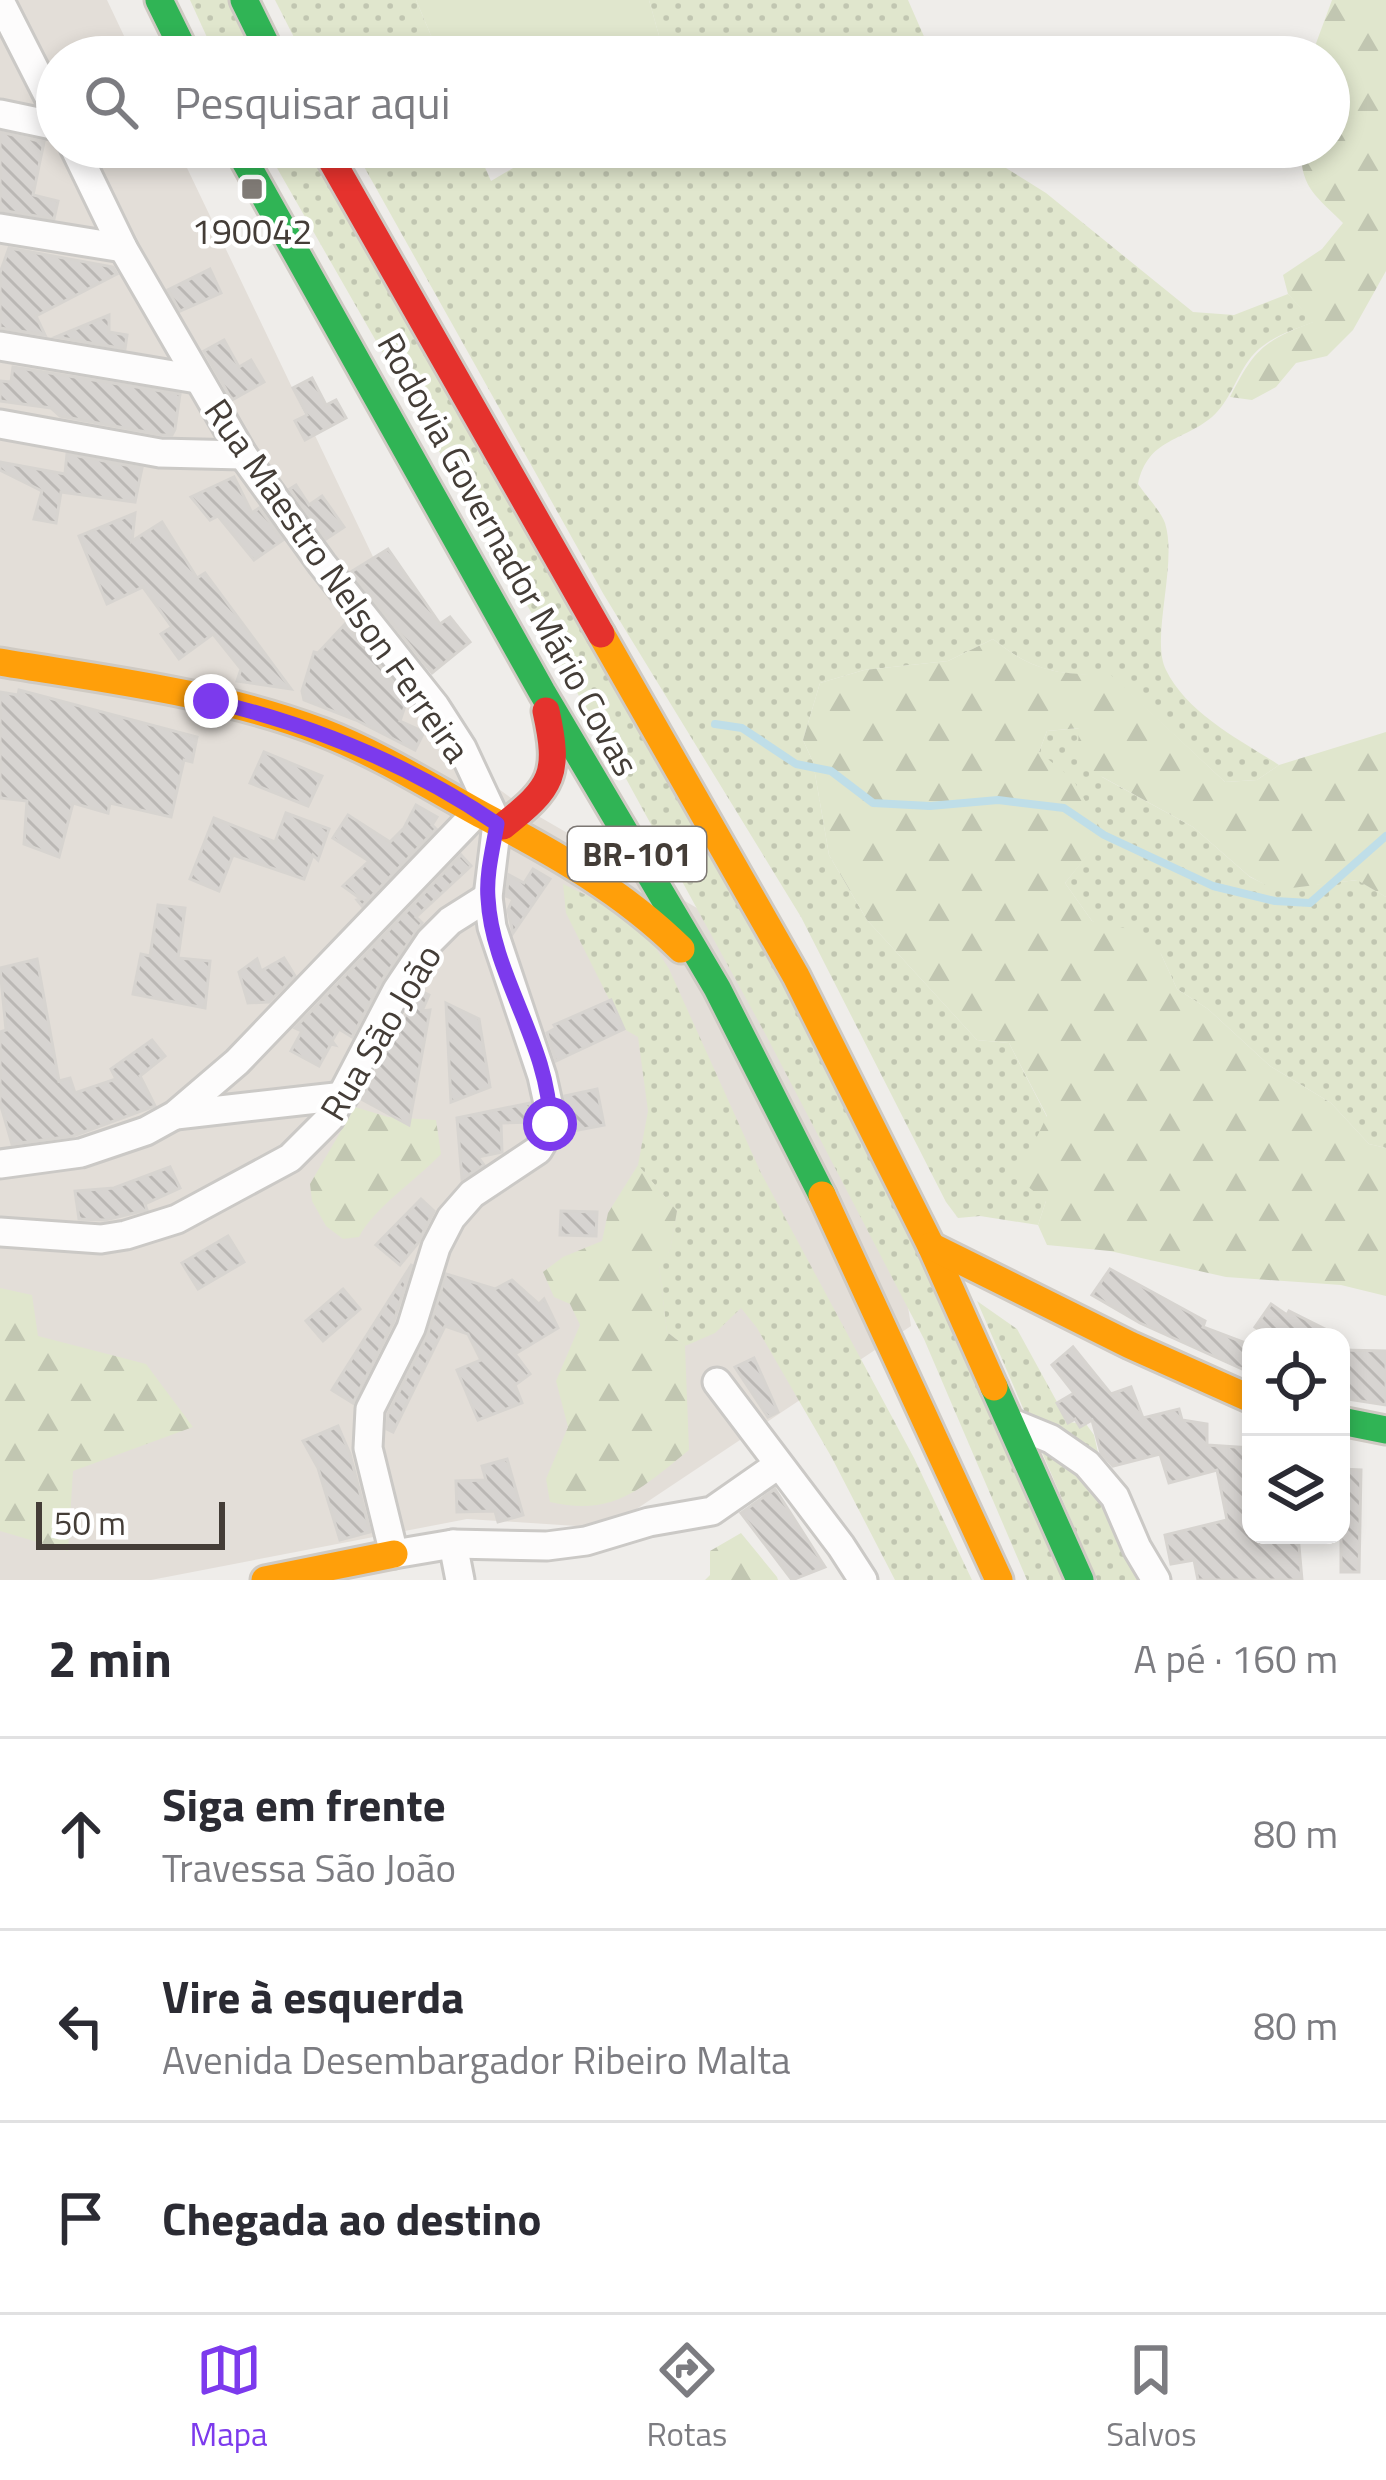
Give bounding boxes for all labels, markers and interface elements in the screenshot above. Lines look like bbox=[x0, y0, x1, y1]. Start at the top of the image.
search box bbox=[36, 36, 1350, 168]
text: Pesquisar aqui bbox=[174, 68, 450, 136]
icon: search bbox=[78, 69, 144, 135]
marker: 190042 bbox=[239, 176, 265, 202]
place label: 190042 bbox=[192, 203, 312, 258]
street label: Rodovia Governador Mário Covas bbox=[364, 322, 654, 786]
street label: Rua Maestro Nelson Ferreira bbox=[191, 387, 485, 773]
route end bbox=[184, 674, 238, 728]
road number: BR-101 bbox=[568, 827, 706, 881]
street label: Rua São João bbox=[305, 933, 455, 1131]
route start bbox=[523, 1097, 577, 1151]
map controls bbox=[1242, 1328, 1350, 1544]
button: locate bbox=[1242, 1328, 1350, 1436]
button: layers bbox=[1242, 1436, 1350, 1544]
scale bar bbox=[36, 1496, 225, 1549]
text: 50 m bbox=[54, 1498, 126, 1548]
text: 2 min bbox=[48, 1619, 172, 1697]
text: A pé · 160 m bbox=[1134, 1629, 1338, 1688]
text: Siga em frente bbox=[162, 1770, 446, 1838]
icon: ahead bbox=[48, 1801, 114, 1867]
text: 80 m bbox=[1253, 1804, 1338, 1863]
text: Travessa São João bbox=[162, 1838, 456, 1897]
text: Vire à esquerda bbox=[162, 1962, 464, 2030]
icon: left bbox=[48, 1993, 114, 2059]
text: 80 m bbox=[1253, 1996, 1338, 2055]
text: Avenida Desembargador Ribeiro Malta bbox=[162, 2030, 790, 2089]
text: Chegada ao destino bbox=[162, 2184, 541, 2252]
icon: arrive bbox=[48, 2185, 114, 2251]
tab: Mapa bbox=[189, 2337, 268, 2459]
tab: Rotas bbox=[647, 2337, 727, 2459]
tab: Salvos bbox=[1106, 2337, 1197, 2459]

